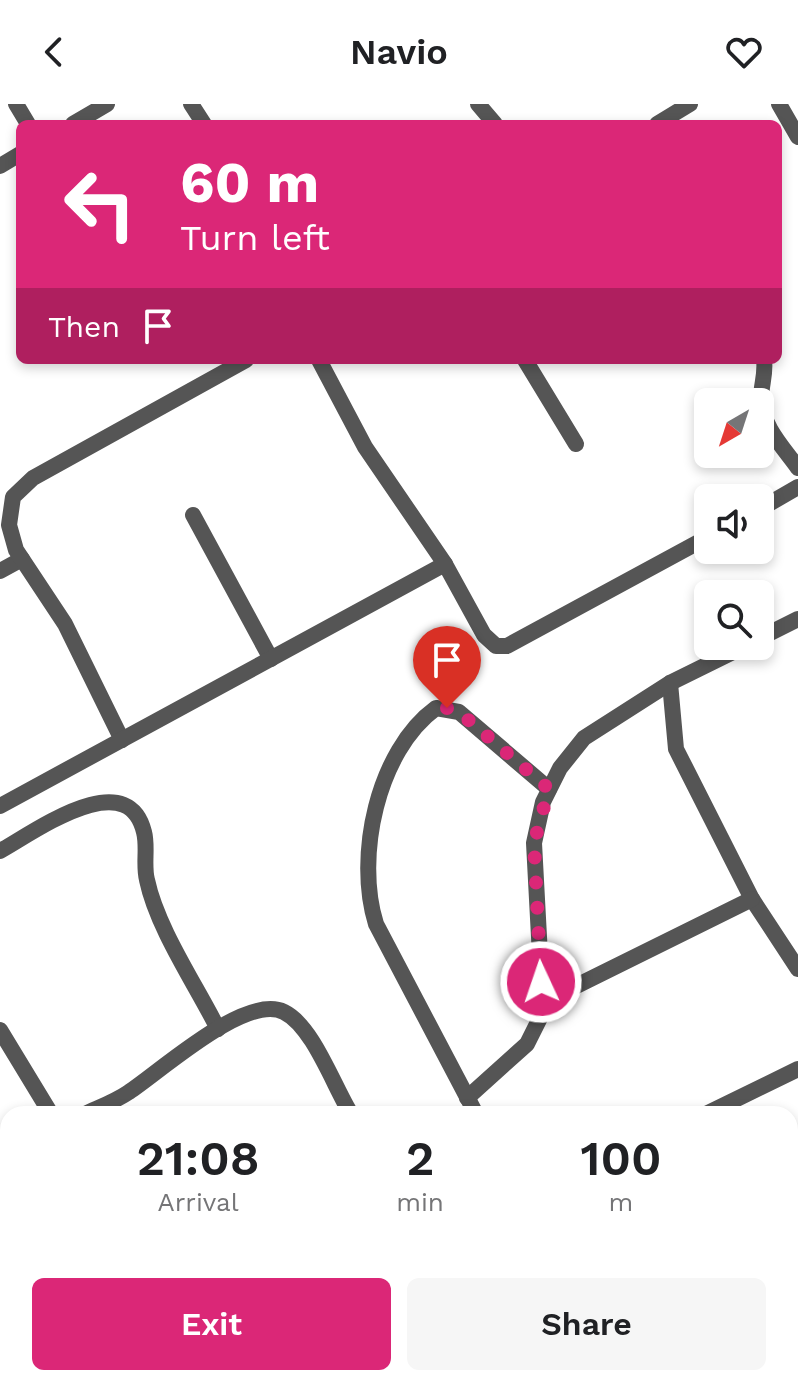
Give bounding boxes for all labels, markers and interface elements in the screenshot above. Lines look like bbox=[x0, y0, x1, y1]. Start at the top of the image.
icon: back bbox=[32, 30, 76, 74]
icon: heart bbox=[722, 30, 766, 74]
text: Navio bbox=[350, 31, 448, 73]
text: 60 m bbox=[180, 150, 319, 216]
icon: left bbox=[48, 152, 152, 256]
text: Turn left bbox=[180, 217, 330, 259]
icon: arrive bbox=[136, 304, 180, 348]
text: Then bbox=[48, 309, 120, 344]
north arrow bbox=[694, 388, 774, 468]
map controls bbox=[694, 388, 774, 660]
button: sound bbox=[694, 484, 774, 564]
button: search bbox=[694, 580, 774, 660]
pin bbox=[413, 626, 481, 708]
icon: arrive bbox=[425, 638, 469, 682]
position arrow bbox=[499, 940, 583, 1024]
text: 21:08 bbox=[137, 1130, 260, 1187]
text: 2 bbox=[406, 1130, 434, 1187]
text: 100 bbox=[580, 1130, 662, 1187]
text: Arrival bbox=[158, 1187, 239, 1217]
text: min bbox=[396, 1187, 444, 1217]
text: m bbox=[609, 1187, 633, 1217]
button: Exit bbox=[32, 1278, 391, 1370]
button: Share bbox=[407, 1278, 766, 1370]

